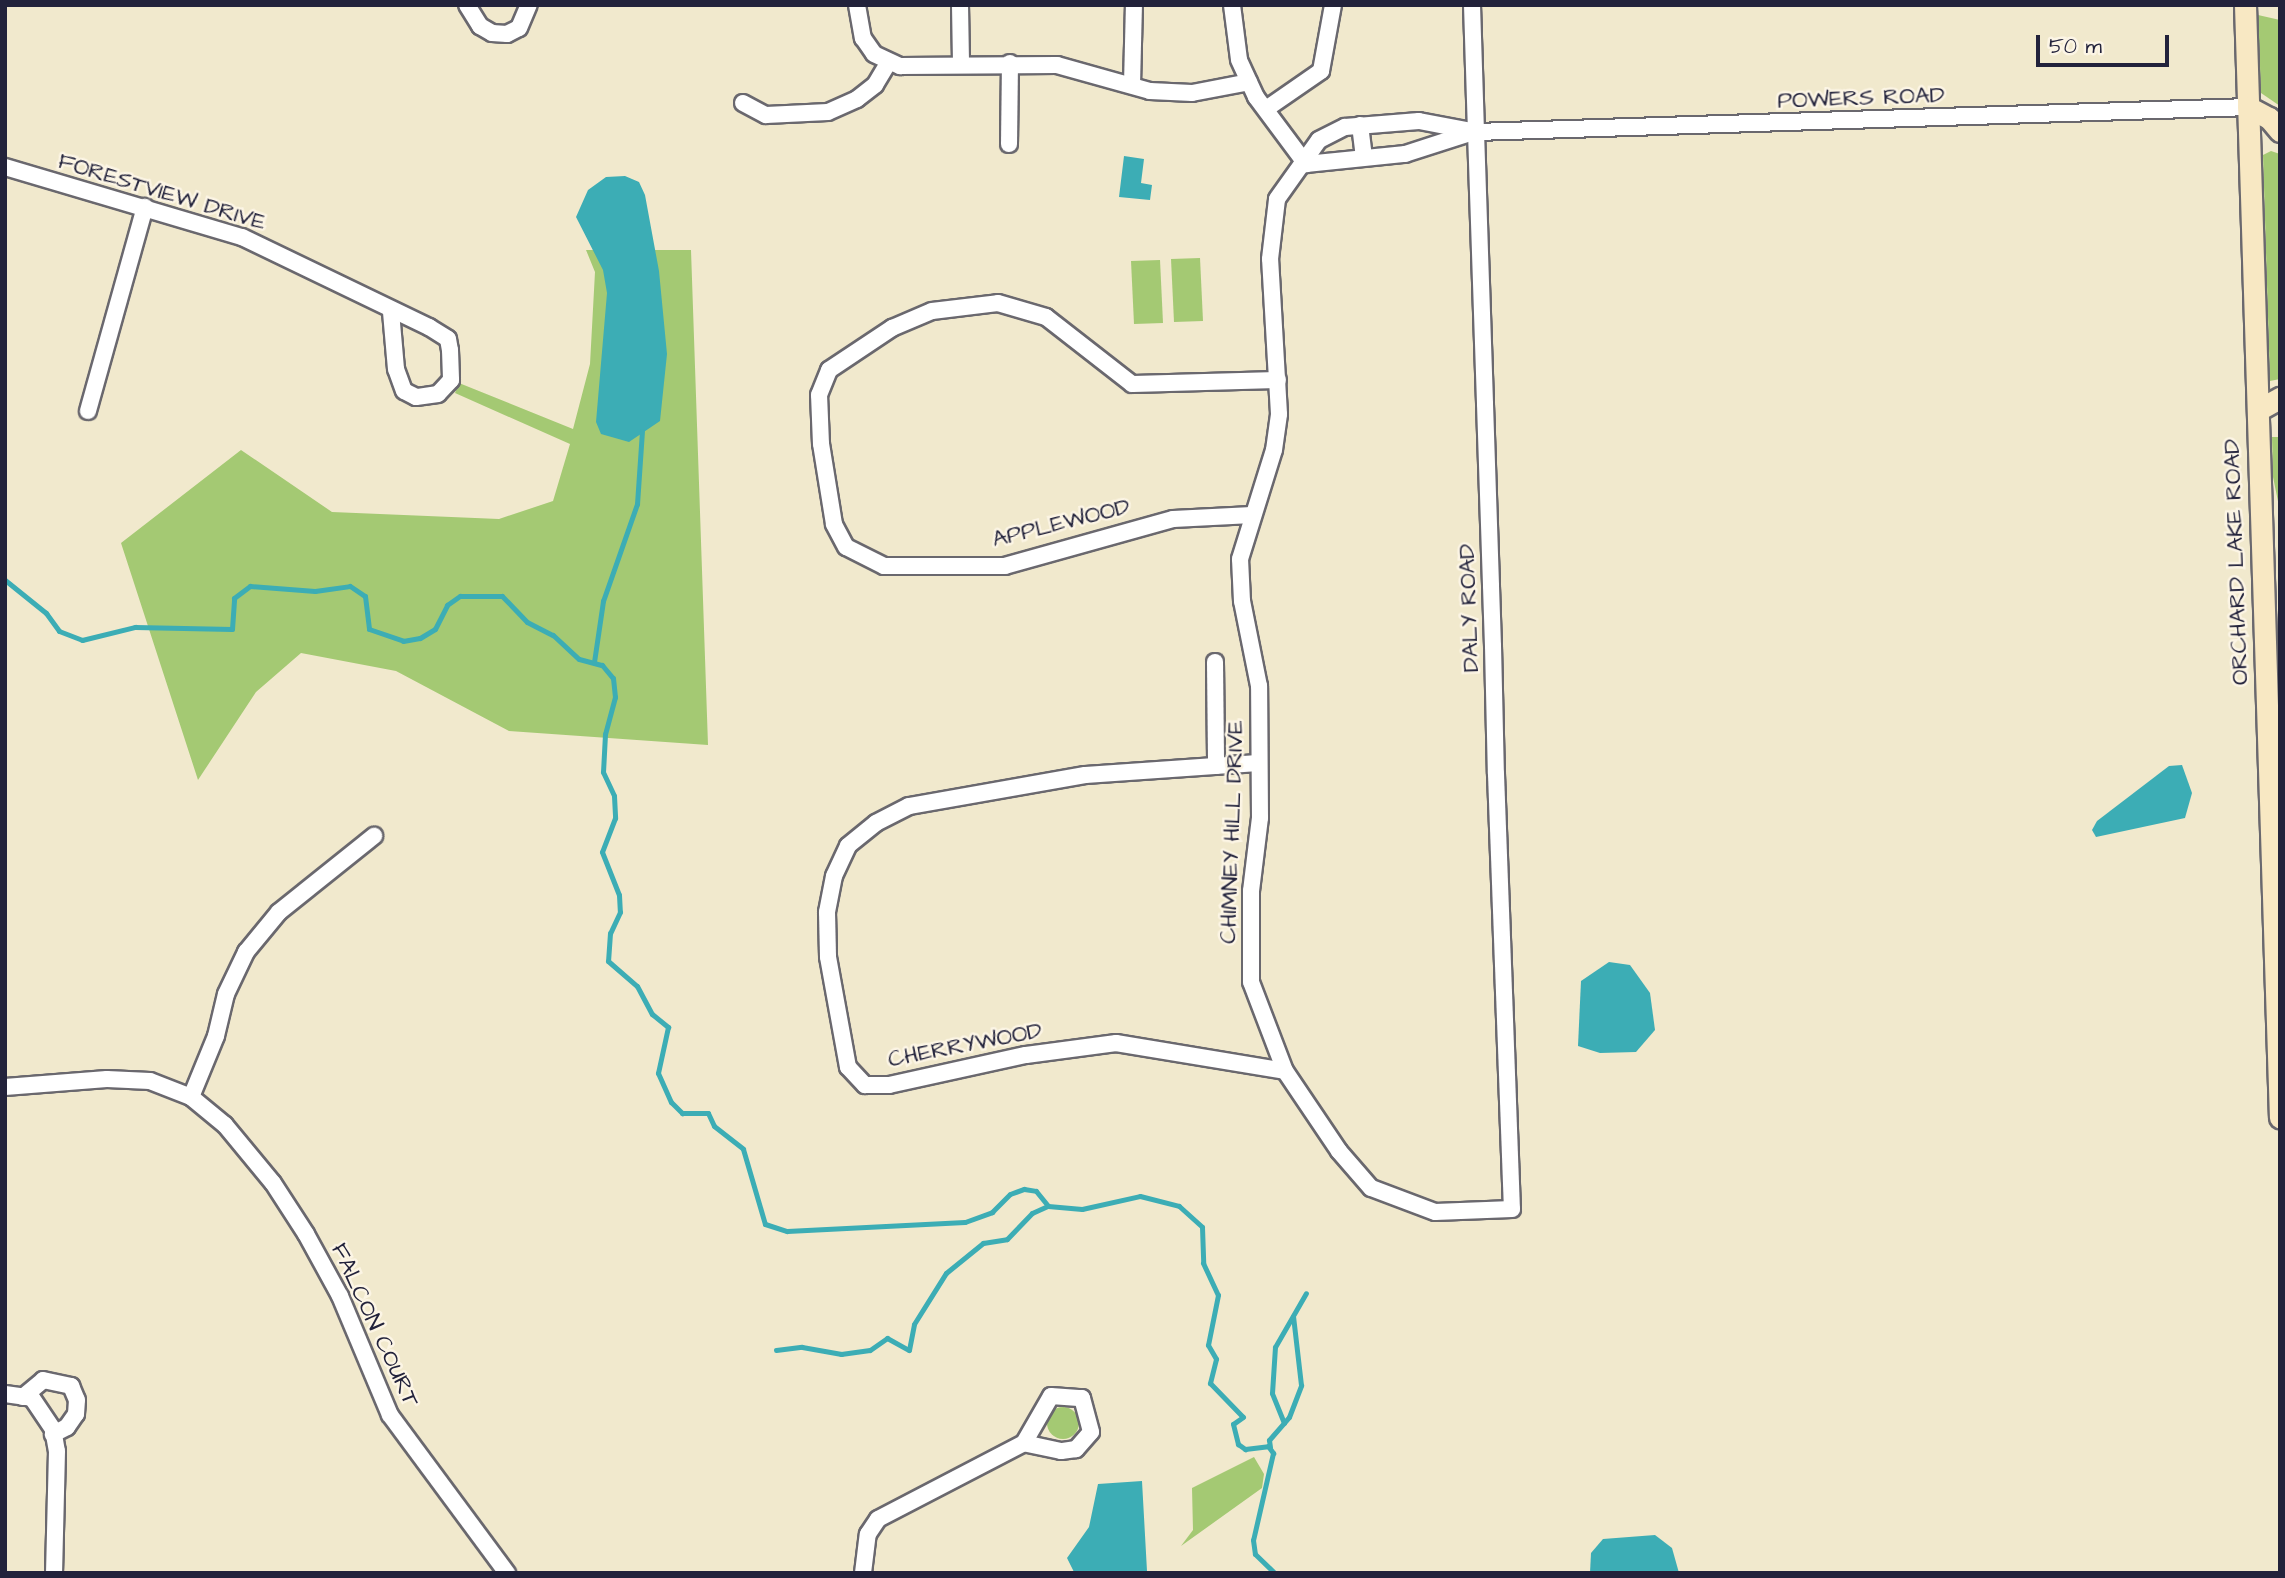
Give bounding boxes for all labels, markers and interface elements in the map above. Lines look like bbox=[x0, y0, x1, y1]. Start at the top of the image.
scale bar bbox=[2040, 21, 2173, 65]
text: 50 m bbox=[2049, 32, 2102, 61]
street label: POWERS ROAD bbox=[1777, 81, 1945, 115]
street label: FORESTVIEW DRIVE bbox=[55, 147, 269, 237]
street label: ORCHARD LAKE ROAD bbox=[2218, 439, 2254, 685]
street label: APPLEWOOD bbox=[989, 493, 1133, 553]
street label: DALY ROAD bbox=[1453, 543, 1485, 673]
street label: CHIMNEY HILL DRIVE bbox=[1214, 720, 1250, 944]
street label: CHERRYWOOD bbox=[886, 1017, 1044, 1073]
street label: FALCON COURT bbox=[325, 1239, 425, 1411]

